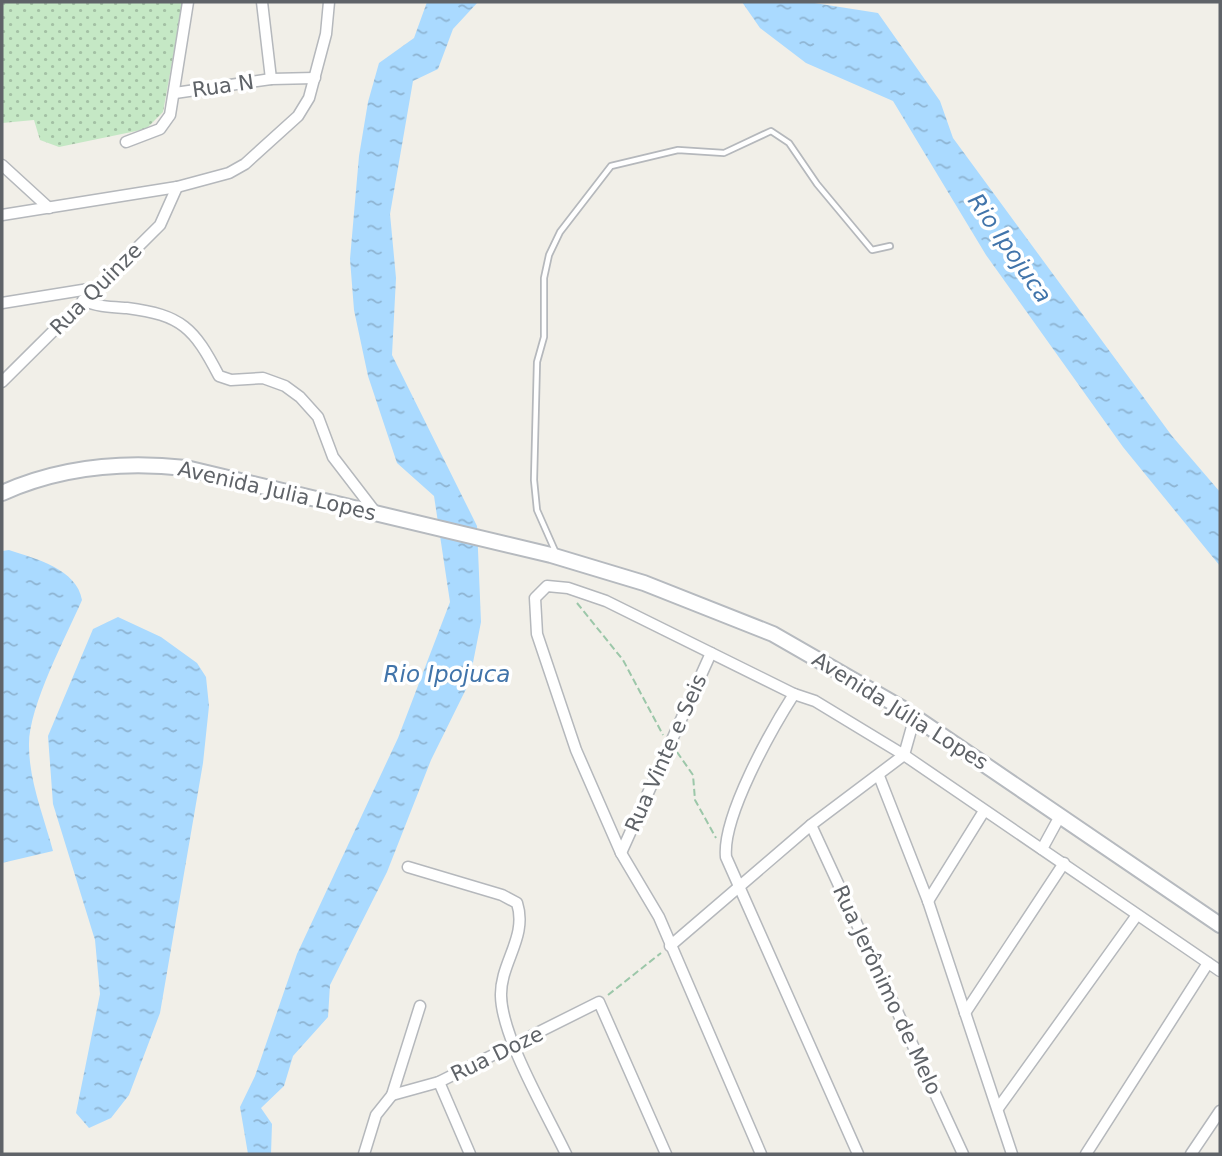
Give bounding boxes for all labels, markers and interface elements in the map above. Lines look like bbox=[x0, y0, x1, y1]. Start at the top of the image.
street label: Rua N bbox=[191, 70, 255, 102]
water label: Rio Ipojuca bbox=[963, 189, 1057, 307]
street label: Rua Quinze bbox=[45, 238, 147, 340]
street label: Avenida Julia Lopes bbox=[176, 457, 378, 525]
street label: Avenida Júlia Lopes bbox=[808, 647, 992, 775]
water label: Rio Ipojuca bbox=[384, 661, 510, 687]
street label: Rua Vinte e Seis bbox=[620, 670, 712, 836]
street label: Rua Jerônimo de Melo bbox=[828, 881, 946, 1099]
street label: Rua Doze bbox=[447, 1021, 547, 1087]

